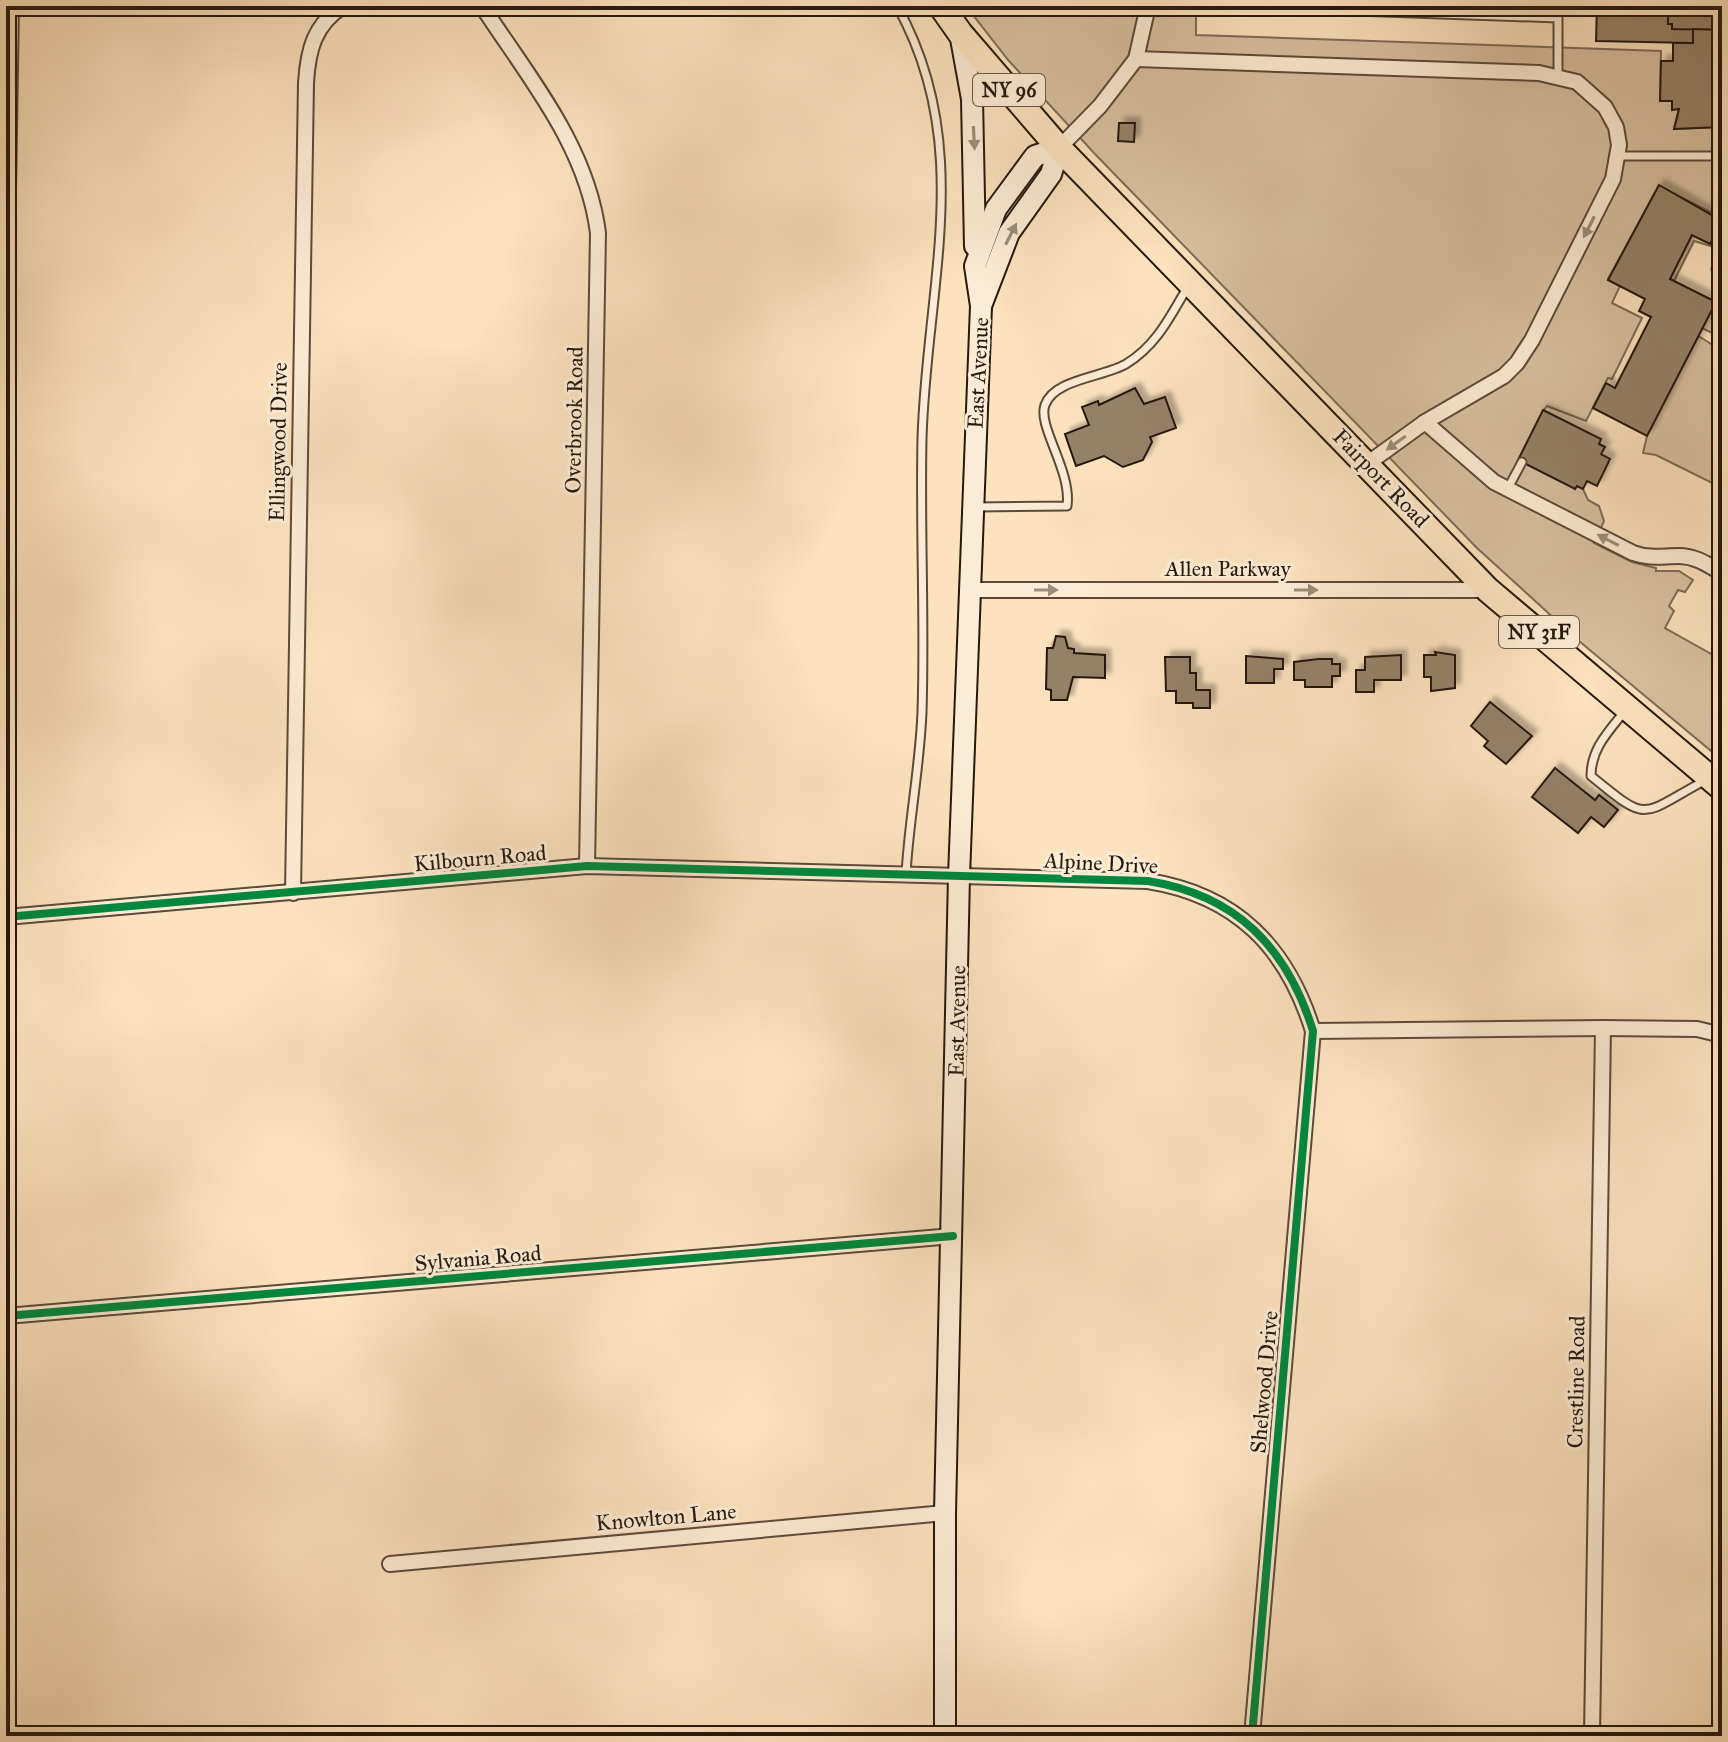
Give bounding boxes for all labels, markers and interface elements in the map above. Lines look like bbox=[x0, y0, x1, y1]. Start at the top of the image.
road number: NY 96 bbox=[973, 74, 1045, 106]
one-way arrow bbox=[967, 126, 980, 151]
one-way arrow bbox=[1582, 216, 1595, 239]
one-way arrow bbox=[1003, 223, 1017, 245]
street label: East Avenue bbox=[962, 317, 994, 429]
street label: Overbrook Road bbox=[559, 346, 589, 494]
street label: Ellingwood Drive bbox=[263, 362, 293, 522]
street label: Fairport Road bbox=[1327, 423, 1435, 533]
one-way arrow bbox=[1386, 435, 1406, 451]
one-way arrow bbox=[1596, 534, 1619, 547]
street label: Allen Parkway bbox=[1164, 555, 1292, 582]
one-way arrow bbox=[1034, 584, 1059, 596]
one-way arrow bbox=[1294, 584, 1319, 596]
road number: NY 31F bbox=[1499, 616, 1579, 648]
street label: Kilbourn Road bbox=[413, 839, 547, 877]
street label: Alpine Drive bbox=[1042, 846, 1159, 879]
street label: East Avenue bbox=[943, 965, 971, 1077]
street label: Sylvania Road bbox=[414, 1239, 542, 1277]
street label: Shelwood Drive bbox=[1244, 1310, 1284, 1454]
street label: Crestline Road bbox=[1561, 1315, 1591, 1449]
street label: Knowlton Lane bbox=[595, 1497, 737, 1537]

